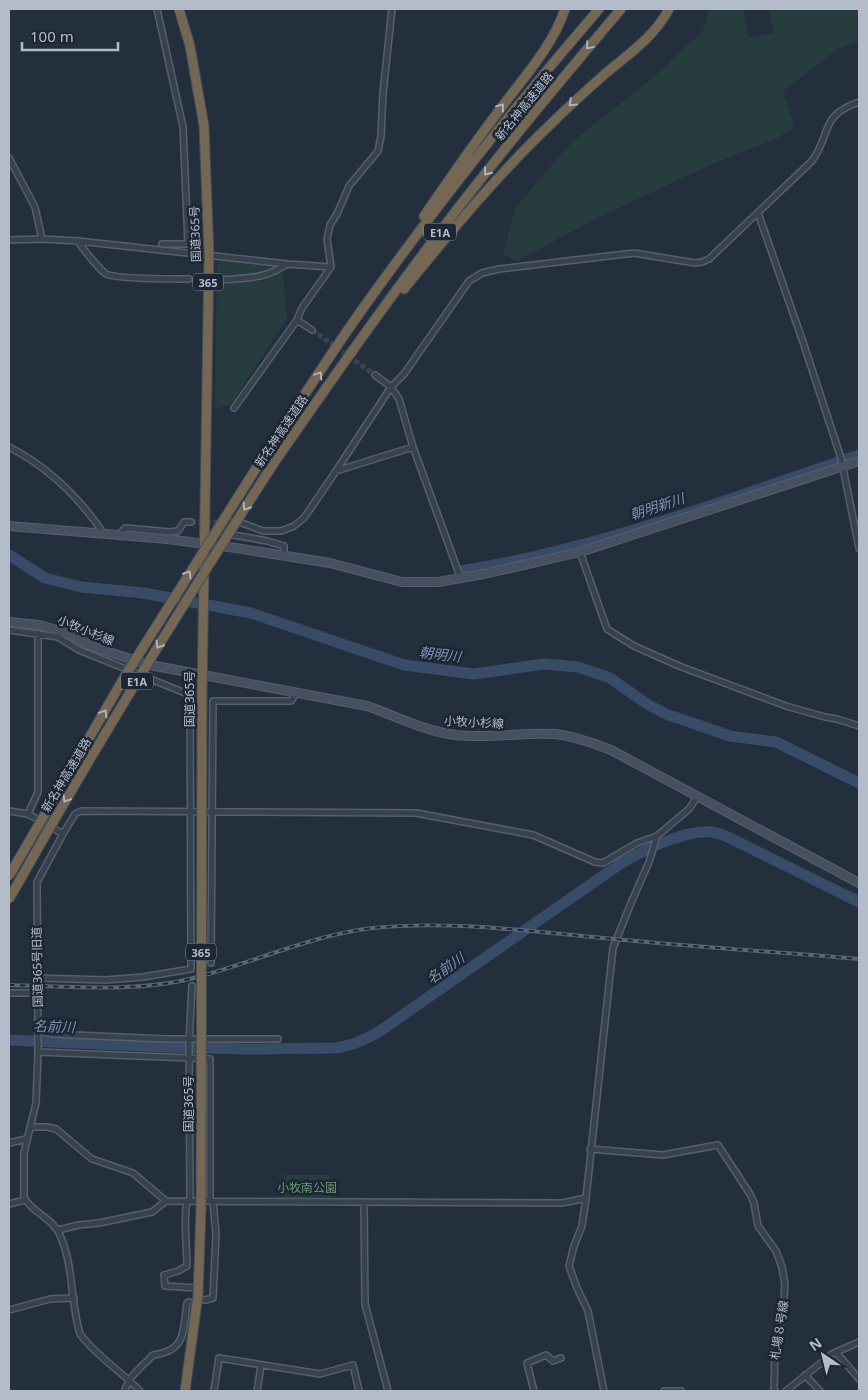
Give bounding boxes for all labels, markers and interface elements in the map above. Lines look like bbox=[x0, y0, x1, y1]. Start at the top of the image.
scale bar bbox=[22, 20, 119, 52]
text: 100 m bbox=[30, 26, 74, 46]
one-way arrow bbox=[587, 40, 595, 49]
street label: 新名神高速道路 bbox=[491, 68, 557, 144]
one-way arrow bbox=[569, 97, 578, 106]
one-way arrow bbox=[496, 104, 504, 113]
one-way arrow bbox=[484, 166, 492, 175]
street label: 国道365号 bbox=[186, 205, 204, 263]
road number: E1A bbox=[424, 223, 456, 240]
road number: 365 bbox=[193, 274, 223, 290]
one-way arrow bbox=[313, 371, 322, 380]
street label: 新名神高速道路 bbox=[250, 391, 312, 471]
water label: 朝明新川 bbox=[627, 488, 688, 524]
one-way arrow bbox=[242, 502, 252, 511]
one-way arrow bbox=[182, 571, 191, 580]
street label: 小牧小杉線 bbox=[55, 611, 117, 649]
one-way arrow bbox=[156, 639, 165, 648]
water label: 朝明川 bbox=[418, 642, 464, 666]
street label: 国道365号 bbox=[181, 671, 198, 727]
road number: E1A bbox=[121, 672, 153, 689]
one-way arrow bbox=[97, 709, 107, 718]
street label: 小牧小杉線 bbox=[444, 712, 504, 732]
street label: 新名神高速道路 bbox=[37, 735, 95, 815]
one-way arrow bbox=[63, 793, 73, 802]
street label: 国道365号旧道 bbox=[28, 927, 46, 1007]
road number: 365 bbox=[186, 944, 216, 960]
water label: 名前川 bbox=[422, 947, 469, 988]
water label: 名前川 bbox=[33, 1016, 77, 1036]
street label: 国道365号 bbox=[180, 1076, 197, 1132]
park label: 小牧南公園 bbox=[277, 1179, 337, 1196]
street label: 札場８号線 bbox=[766, 1299, 792, 1361]
north arrow bbox=[798, 1330, 848, 1380]
text: N bbox=[805, 1333, 825, 1355]

